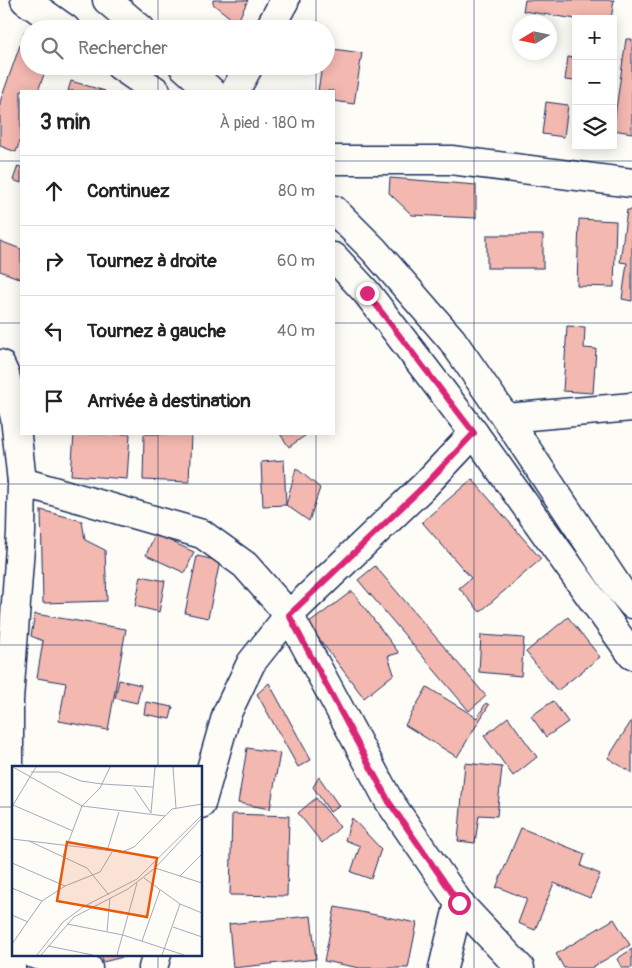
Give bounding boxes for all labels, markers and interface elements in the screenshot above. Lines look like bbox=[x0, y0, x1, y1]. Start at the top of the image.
north arrow bbox=[512, 15, 557, 60]
map controls bbox=[572, 15, 617, 150]
button: + bbox=[572, 15, 617, 60]
search box bbox=[20, 20, 335, 75]
icon: search bbox=[38, 34, 66, 62]
text: Rechercher bbox=[78, 36, 168, 60]
button: − bbox=[572, 60, 617, 105]
button: layers bbox=[572, 105, 617, 150]
text: 3 min bbox=[40, 109, 90, 136]
text: À pied · 180 m bbox=[220, 113, 315, 133]
icon: ahead bbox=[40, 177, 68, 205]
text: Continuez bbox=[87, 179, 170, 203]
text: 80 m bbox=[278, 181, 315, 201]
icon: right bbox=[40, 247, 68, 275]
text: Tournez à droite bbox=[87, 249, 217, 273]
text: 60 m bbox=[277, 251, 315, 271]
route end bbox=[356, 282, 379, 305]
icon: left bbox=[40, 317, 68, 345]
text: Tournez à gauche bbox=[87, 319, 226, 343]
text: 40 m bbox=[277, 321, 315, 341]
icon: arrive bbox=[40, 387, 68, 415]
text: Arrivée à destination bbox=[87, 389, 251, 413]
inset map bbox=[12, 766, 202, 956]
route start bbox=[448, 892, 471, 915]

